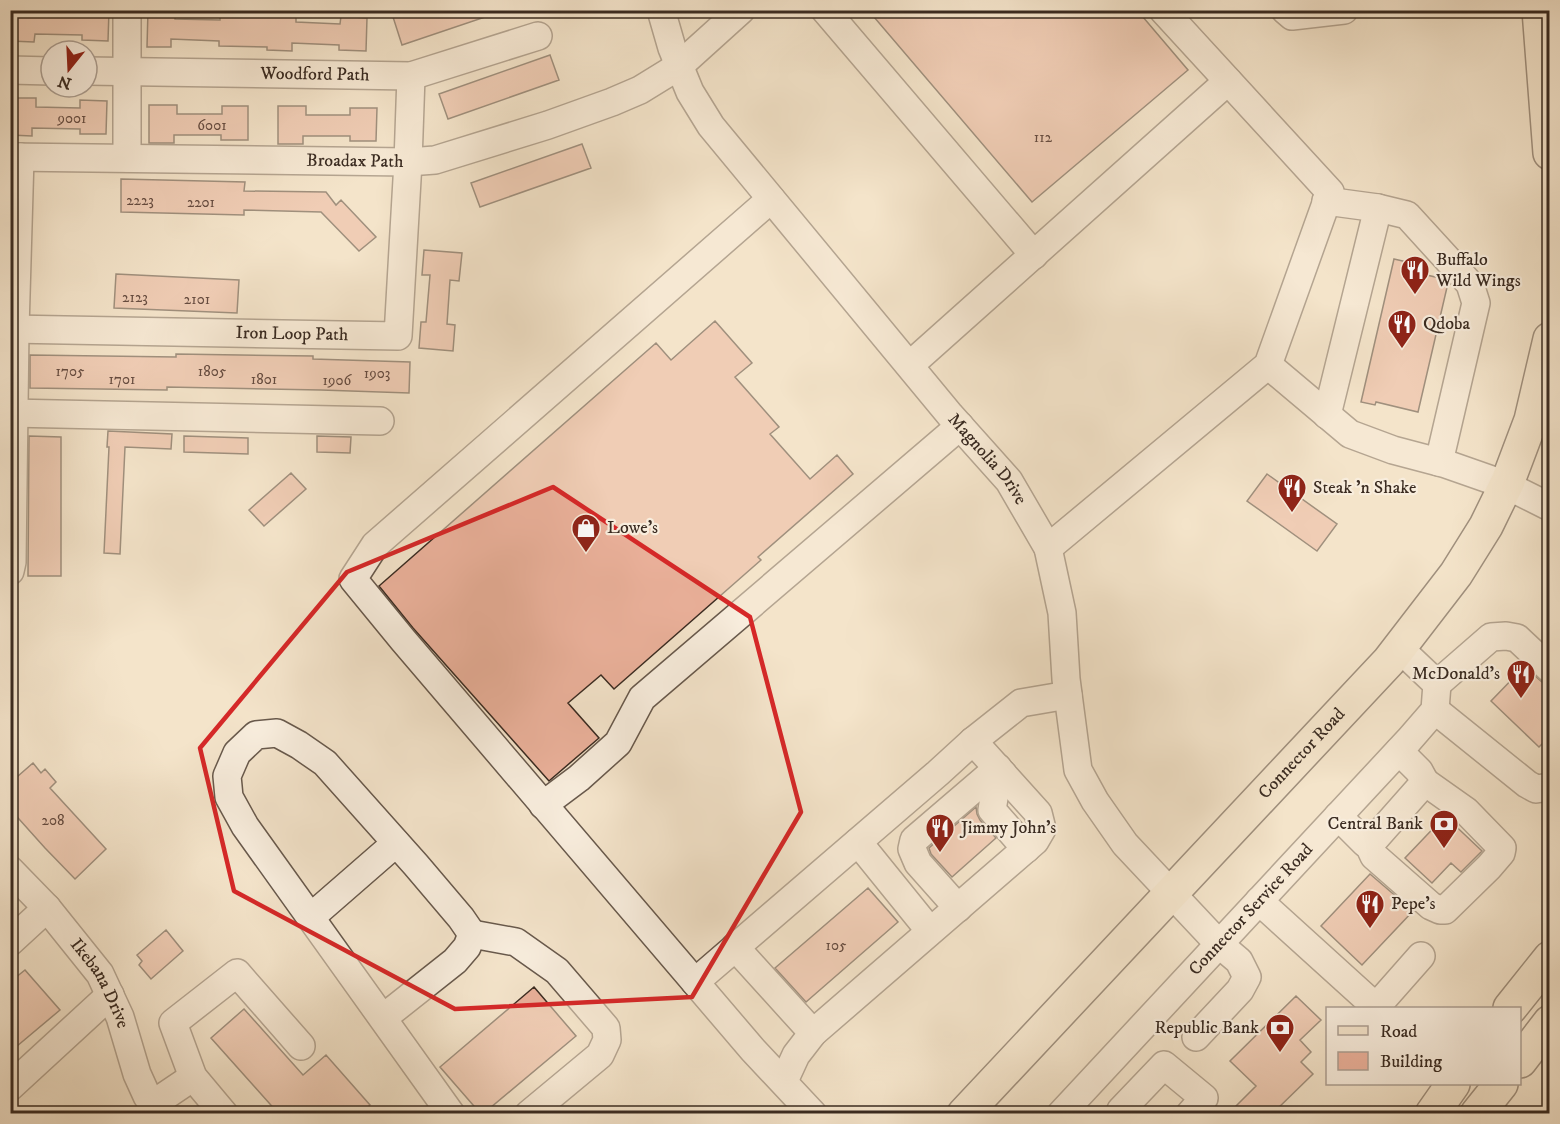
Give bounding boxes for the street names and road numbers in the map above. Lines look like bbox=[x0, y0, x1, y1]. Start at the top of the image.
street label: Woodford Path bbox=[259, 63, 370, 86]
street label: Broadax Path bbox=[306, 150, 404, 173]
street label: Iron Loop Path bbox=[235, 322, 349, 346]
street label: Magnolia Drive bbox=[943, 409, 1031, 509]
street label: Connector Road bbox=[1254, 704, 1350, 804]
street label: Connector Service Road bbox=[1184, 839, 1318, 980]
street label: Ikebana Drive bbox=[65, 934, 134, 1031]

